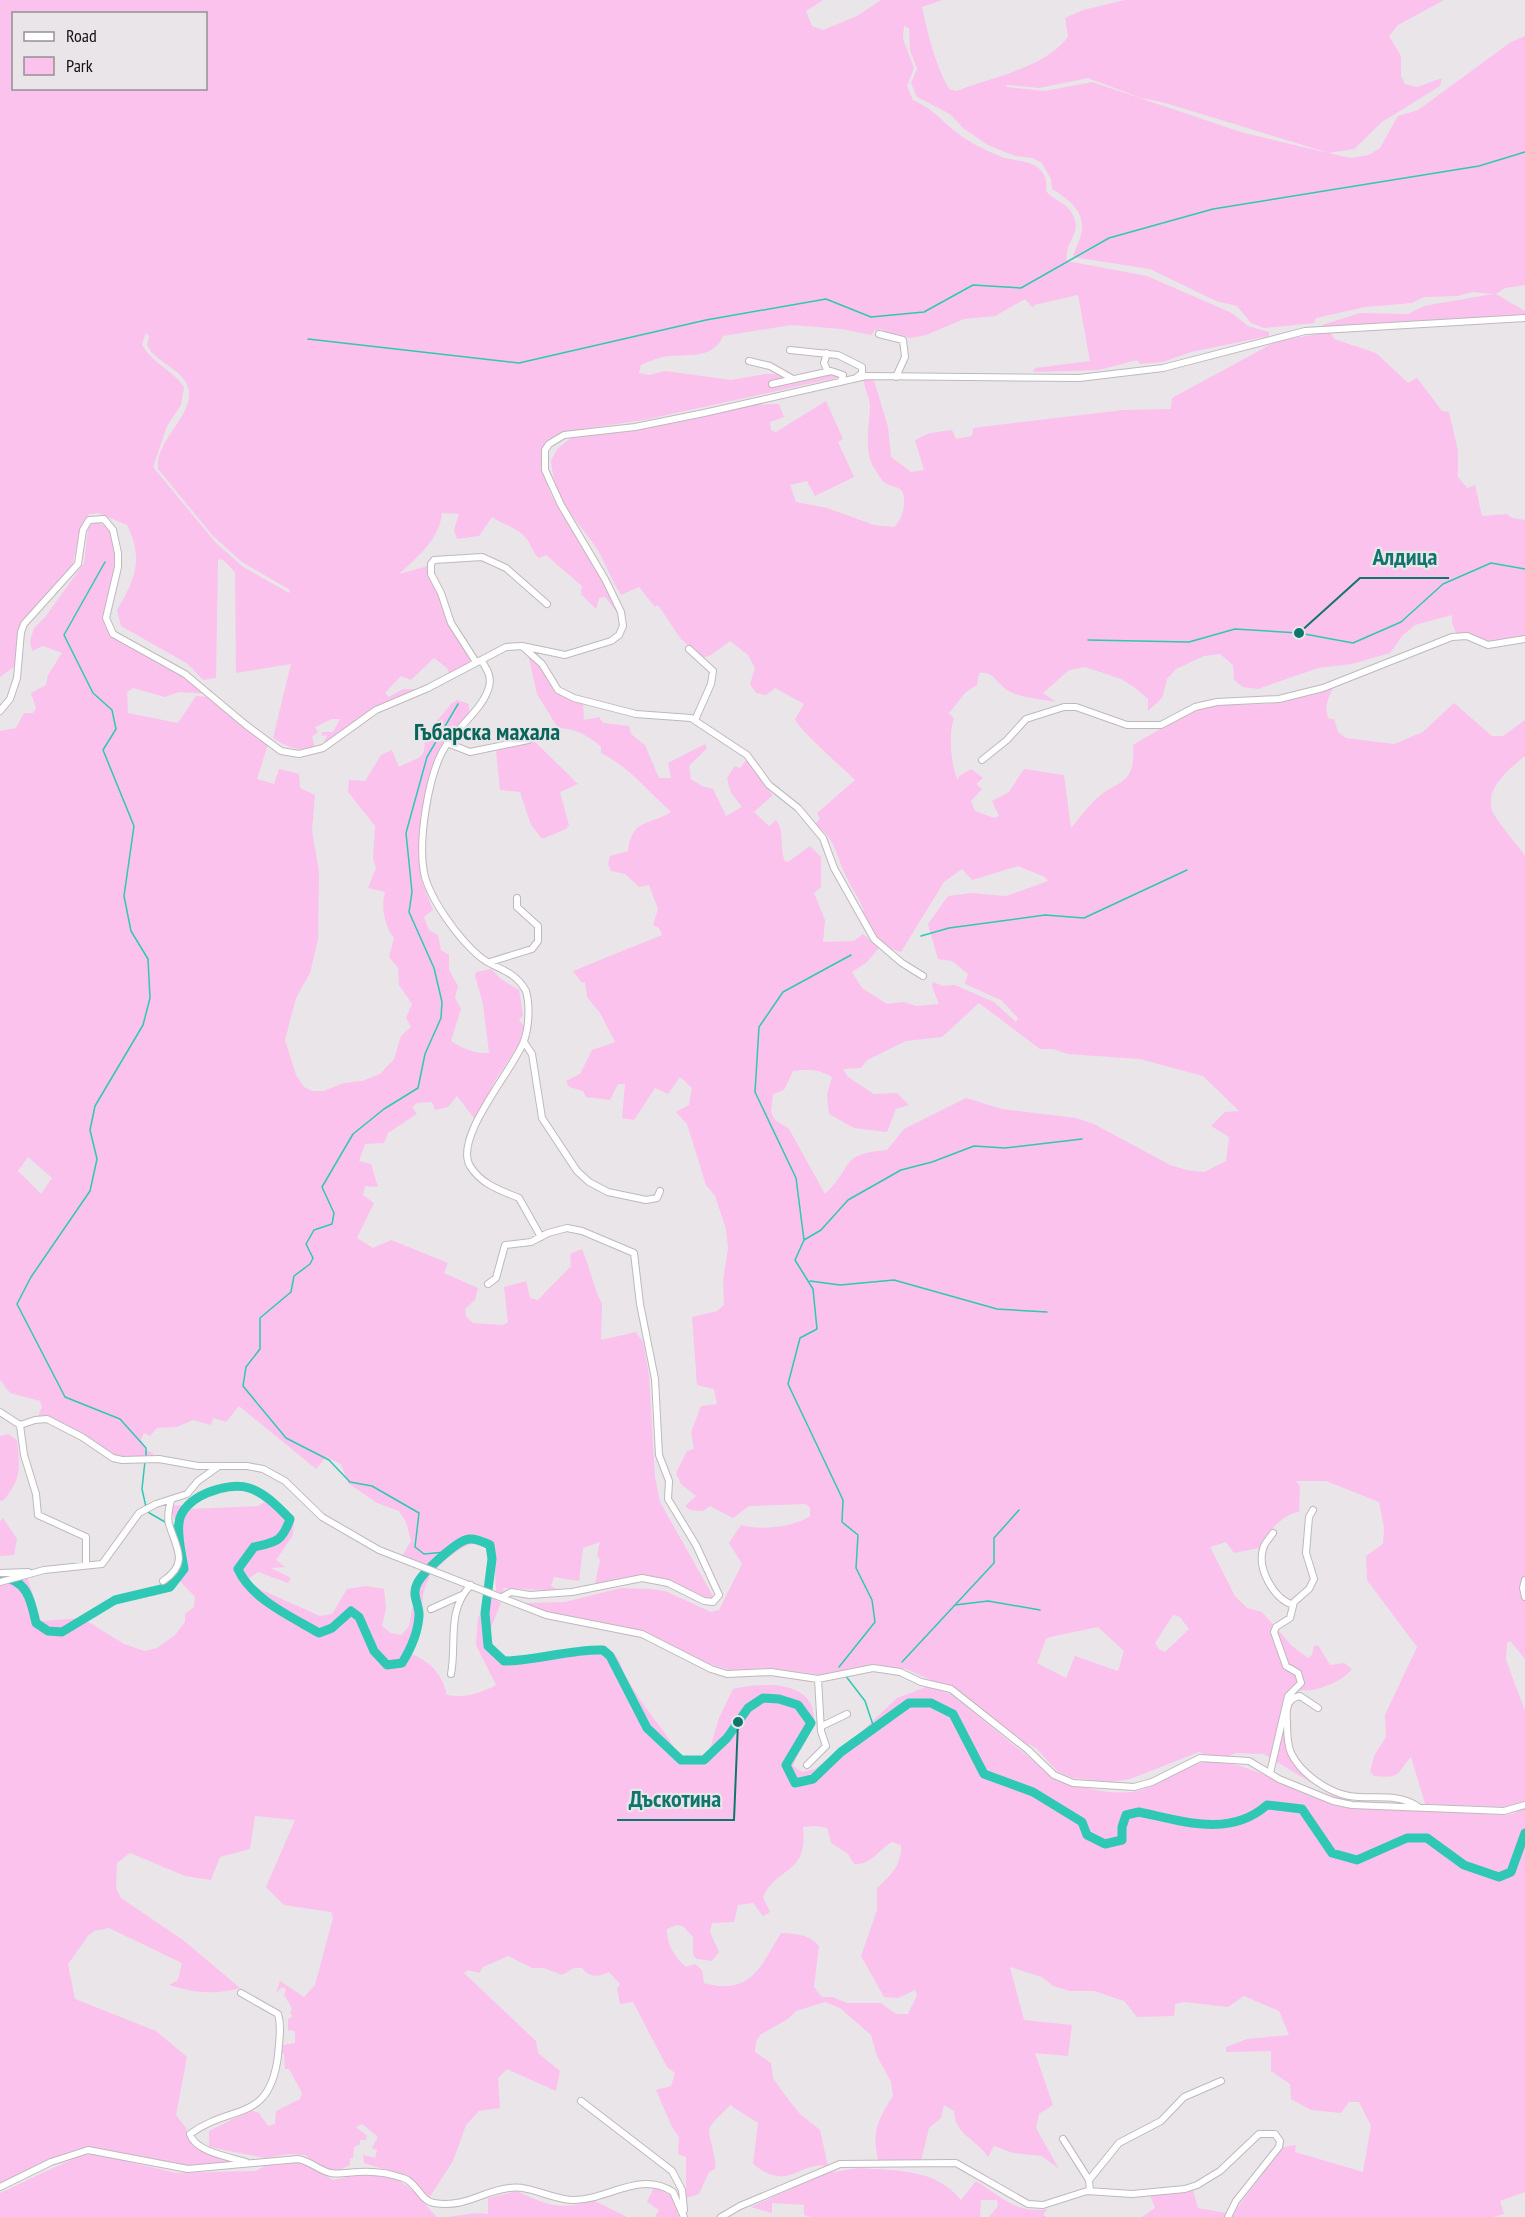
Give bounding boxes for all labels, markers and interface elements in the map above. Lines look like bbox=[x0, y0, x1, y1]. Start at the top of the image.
legend bbox=[12, 12, 207, 90]
text: Road bbox=[66, 24, 97, 47]
text: Park bbox=[66, 54, 93, 77]
callout: Алдица bbox=[1360, 536, 1449, 578]
text: Алдица bbox=[1371, 541, 1438, 572]
district label: Гъбарска махала bbox=[414, 716, 560, 747]
callout: Дъскотина bbox=[617, 1778, 734, 1820]
text: Дъскотина bbox=[629, 1783, 721, 1814]

